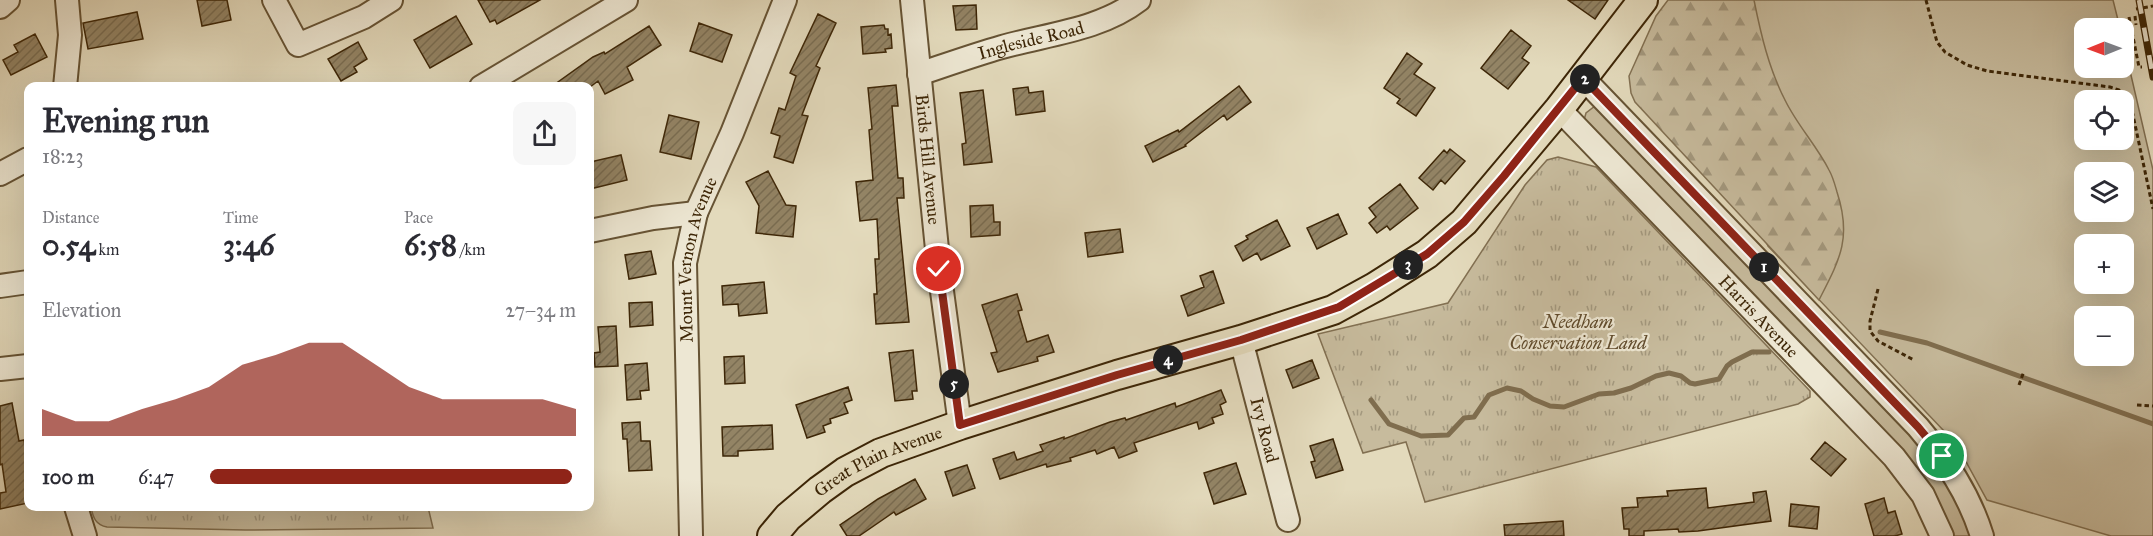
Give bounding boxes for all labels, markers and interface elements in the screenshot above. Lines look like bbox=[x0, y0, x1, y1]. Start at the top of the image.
street label: Ingleside Road bbox=[975, 16, 1087, 65]
north arrow bbox=[2074, 18, 2134, 78]
map controls bbox=[2074, 18, 2134, 366]
pin: 2 bbox=[1570, 64, 1600, 94]
text: 2 bbox=[1581, 69, 1589, 88]
button: locate bbox=[2074, 90, 2134, 150]
street label: Birds Hill Avenue bbox=[910, 93, 945, 226]
text: Evening run bbox=[42, 101, 209, 141]
button: share bbox=[513, 102, 576, 165]
text: 18:23 bbox=[42, 144, 83, 168]
button: layers bbox=[2074, 162, 2134, 222]
street label: Mount Vernon Avenue bbox=[674, 173, 722, 343]
text: Distance bbox=[42, 208, 99, 227]
text: Time bbox=[223, 208, 258, 227]
text: Pace bbox=[404, 208, 433, 227]
text: 0.54 bbox=[42, 227, 95, 263]
text: 3:46 bbox=[223, 227, 275, 263]
text: 6:58 bbox=[404, 227, 457, 263]
button: + bbox=[2074, 234, 2134, 294]
text: km bbox=[95, 240, 119, 259]
text: /km bbox=[457, 240, 485, 259]
pin bbox=[913, 243, 964, 294]
pin: 3 bbox=[1393, 250, 1423, 280]
icon: check bbox=[922, 252, 955, 285]
pin: 1 bbox=[1749, 252, 1779, 282]
text: 3 bbox=[1405, 255, 1411, 274]
text: 1 bbox=[1761, 257, 1767, 276]
street label: Harris Avenue bbox=[1714, 271, 1803, 362]
text: Elevation bbox=[42, 298, 121, 322]
text: 27–34 m bbox=[505, 298, 576, 322]
button: − bbox=[2074, 306, 2134, 366]
park label: Needham Conservation Land bbox=[1509, 311, 1648, 354]
pin: 4 bbox=[1153, 345, 1183, 375]
text: 4 bbox=[1164, 350, 1172, 369]
pin: 5 bbox=[939, 369, 969, 399]
text: 5 bbox=[950, 374, 958, 393]
street label: Ivy Road bbox=[1245, 395, 1284, 465]
street label: Great Plain Avenue bbox=[809, 421, 945, 502]
pin bbox=[1916, 430, 1967, 481]
icon: arrive bbox=[1925, 439, 1958, 472]
text: 100 m bbox=[42, 465, 94, 489]
text: 6:47 bbox=[138, 465, 174, 489]

